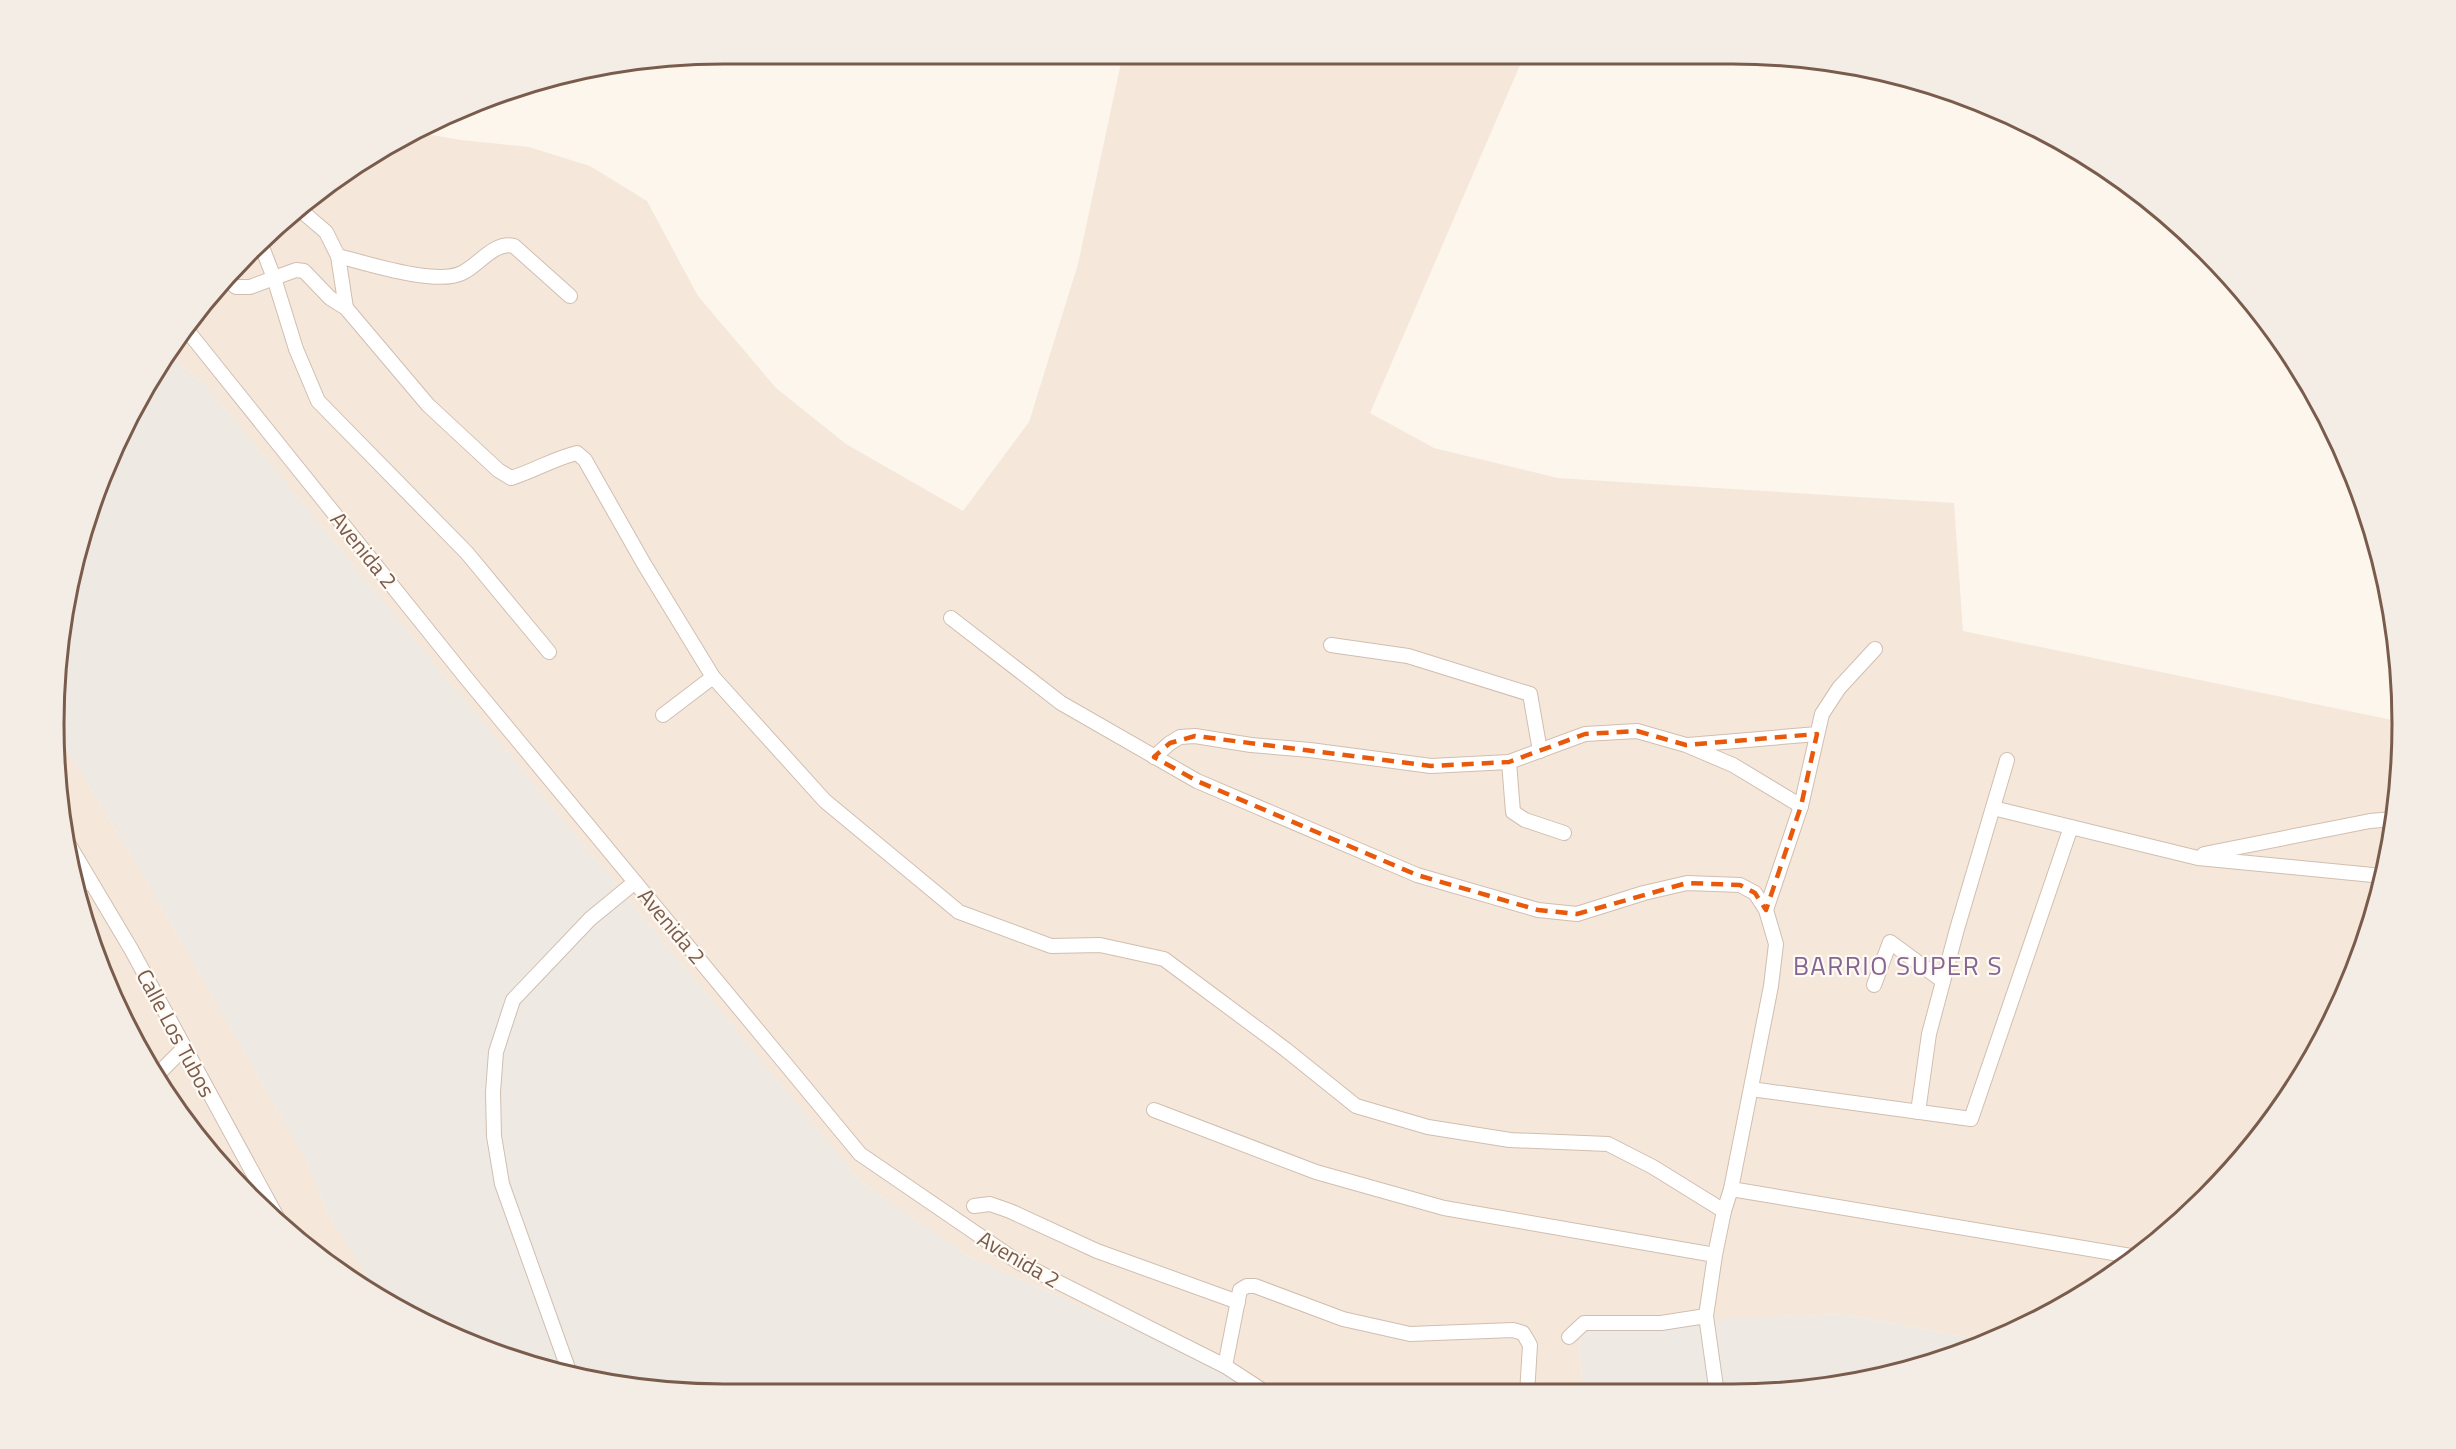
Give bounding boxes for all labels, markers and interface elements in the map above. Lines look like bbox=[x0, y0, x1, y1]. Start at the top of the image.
street label: Avenida 2 bbox=[322, 504, 406, 596]
street label: Avenida 2 bbox=[630, 880, 714, 972]
district label: BARRIO SUPER S bbox=[1793, 946, 2003, 985]
street label: Calle Los Tubos bbox=[128, 963, 224, 1103]
street label: Avenida 2 bbox=[971, 1222, 1067, 1296]

